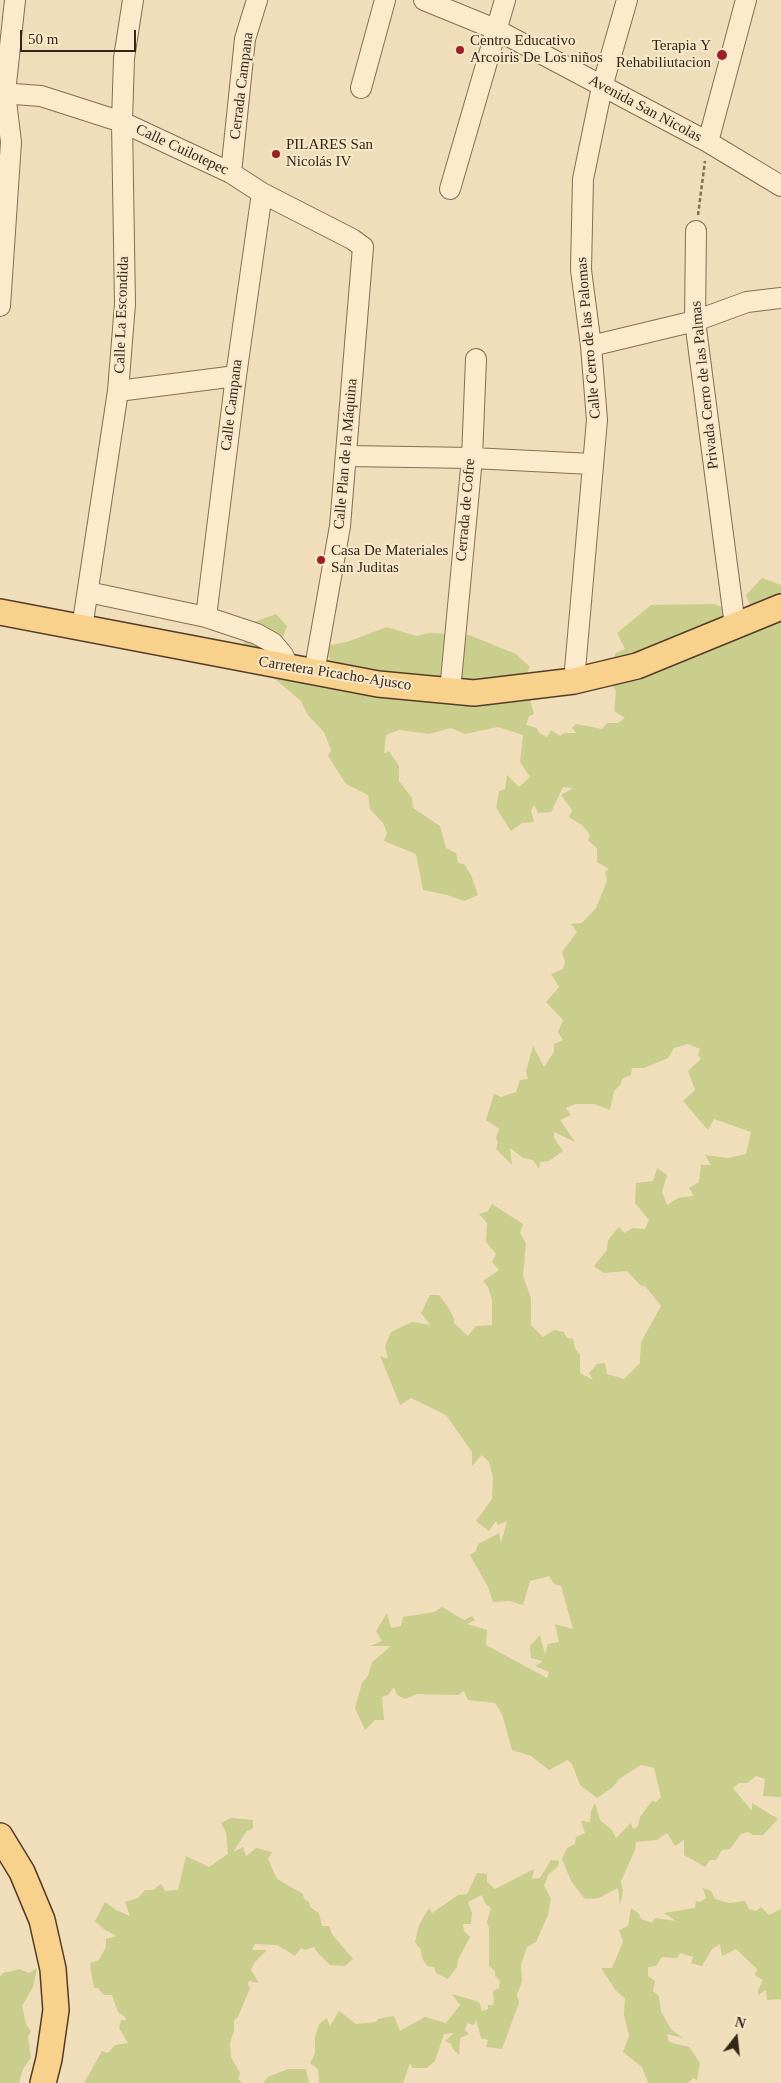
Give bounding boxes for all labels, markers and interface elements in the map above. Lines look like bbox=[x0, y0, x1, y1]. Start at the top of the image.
scale bar bbox=[22, 20, 139, 52]
text: 50 m bbox=[28, 31, 58, 47]
street label: Cerrada Campana bbox=[226, 31, 258, 141]
place label: Centro Educativo Arcoiris De Los niños bbox=[470, 32, 603, 67]
place label: Terapia Y Rehabiliutacion bbox=[616, 37, 711, 72]
marker: Centro Educativo Arcoiris De Los niños bbox=[454, 44, 466, 56]
marker: Terapia Y Rehabiliutacion bbox=[715, 48, 729, 62]
street label: Avenida San Nicolas bbox=[585, 72, 705, 146]
street label: Calle Cuilotepec bbox=[133, 121, 231, 179]
place label: PILARES San Nicolás IV bbox=[286, 136, 373, 171]
marker: PILARES San Nicolás IV bbox=[270, 148, 282, 160]
street label: Calle La Escondida bbox=[111, 256, 133, 374]
street label: Calle Cerro de las Palomas bbox=[573, 256, 605, 420]
street label: Privada Cerro de las Palmas bbox=[687, 300, 723, 470]
street label: Calle Campana bbox=[217, 358, 247, 452]
street label: Calle Plan de la Máquina bbox=[330, 378, 362, 530]
street label: Cerrada de Cofre bbox=[453, 458, 479, 562]
place label: Casa De Materiales San Juditas bbox=[331, 542, 448, 577]
marker: Casa De Materiales San Juditas bbox=[315, 554, 327, 566]
street label: Carretera Picacho-Ajusco bbox=[257, 653, 413, 695]
north arrow bbox=[711, 2013, 761, 2063]
text: N bbox=[733, 2014, 747, 2032]

